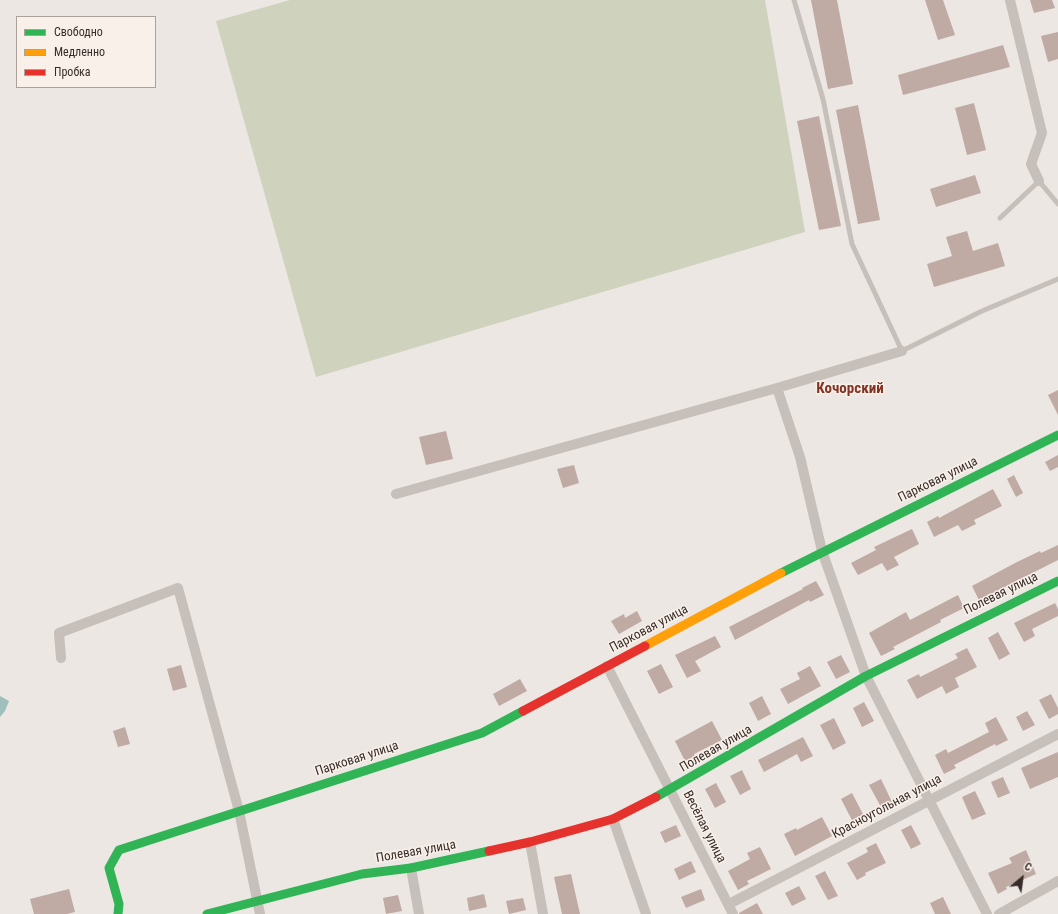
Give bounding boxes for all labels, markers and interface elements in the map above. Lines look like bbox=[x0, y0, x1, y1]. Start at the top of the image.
legend bbox=[16, 16, 156, 88]
text: Свободно bbox=[54, 25, 103, 39]
text: Медленно bbox=[54, 45, 105, 59]
text: Пробка bbox=[54, 65, 91, 79]
district label: Кочорский bbox=[816, 380, 884, 398]
street label: Парковая улица bbox=[896, 454, 980, 506]
street label: Полевая улица bbox=[961, 569, 1041, 619]
street label: Парковая улица bbox=[607, 602, 691, 656]
street label: Полевая улица bbox=[677, 722, 755, 776]
street label: Парковая улица bbox=[313, 738, 401, 780]
street label: Красноугольная улица bbox=[830, 772, 944, 842]
street label: Весёлая улица bbox=[679, 788, 729, 866]
street label: Полевая улица bbox=[375, 837, 457, 867]
north arrow bbox=[1002, 858, 1042, 898]
text: С bbox=[1022, 860, 1034, 874]

